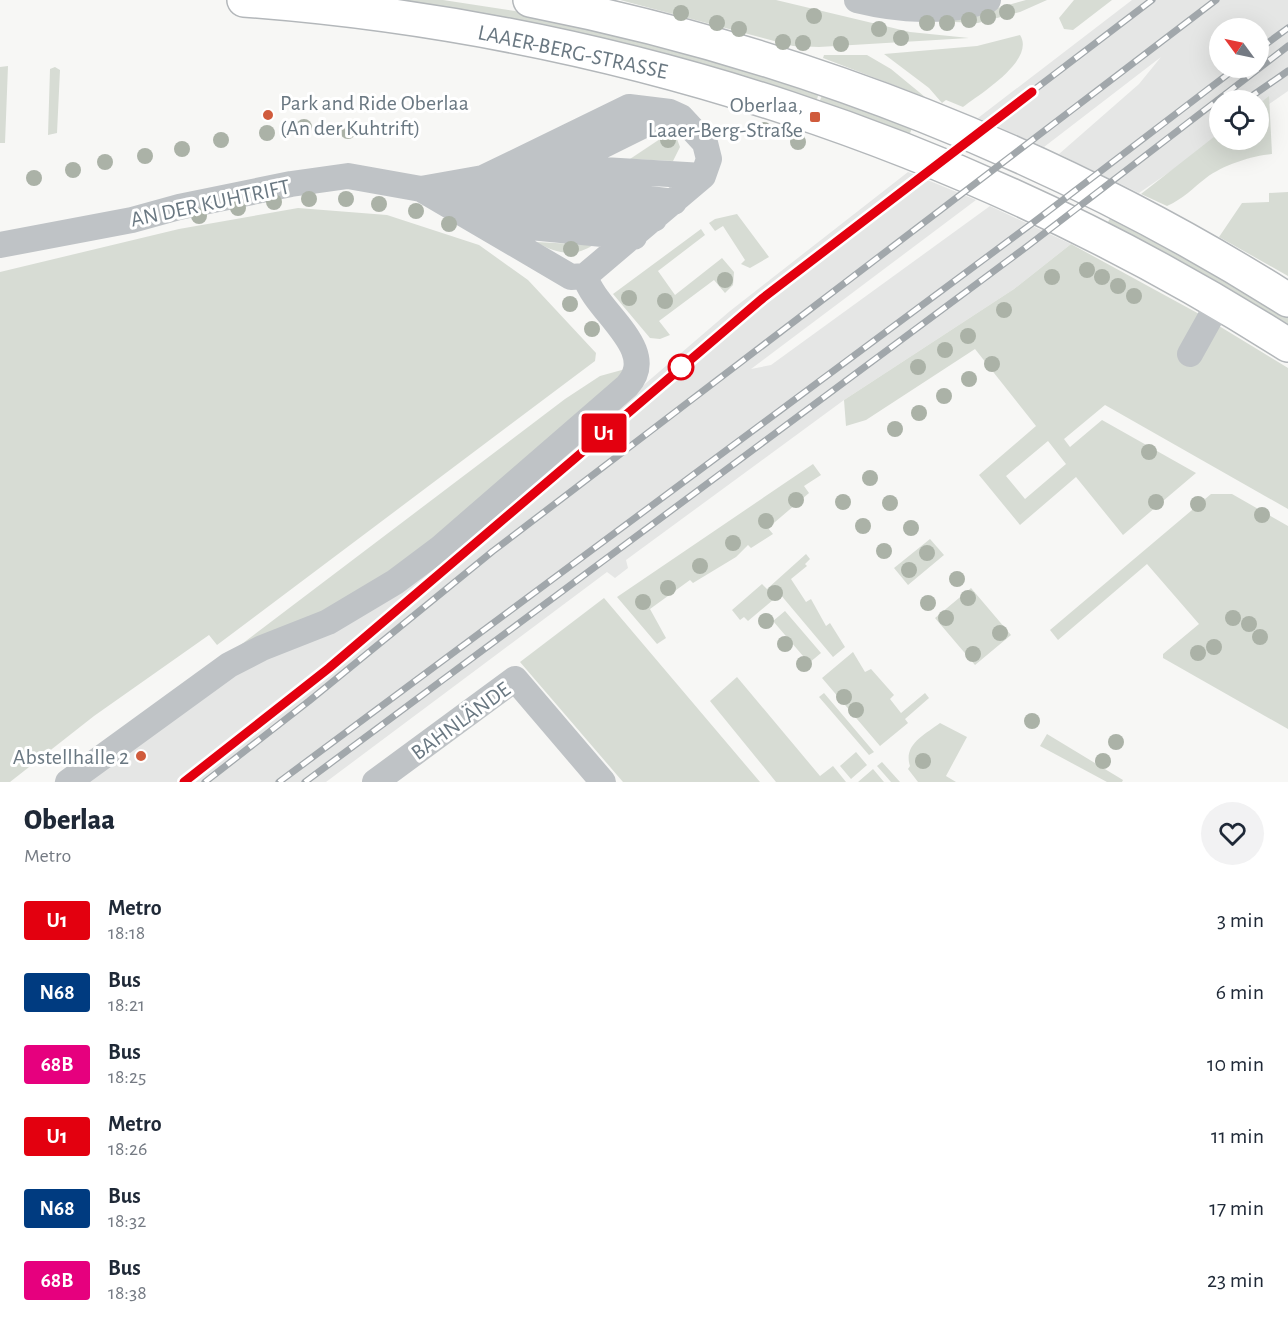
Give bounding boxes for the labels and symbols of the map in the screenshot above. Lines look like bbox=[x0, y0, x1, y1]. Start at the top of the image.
north arrow bbox=[1209, 18, 1269, 78]
street label: LAAER-BERG-STRASSE bbox=[476, 21, 670, 83]
place label: Park and Ride Oberlaa (An der Kuhtrift) bbox=[280, 92, 469, 139]
place label: Oberlaa, Laaer-Berg-Straße bbox=[648, 94, 803, 141]
marker: Park and Ride Oberlaa (An der Kuhtrift) bbox=[261, 108, 275, 122]
marker: Oberlaa, Laaer-Berg-Straße bbox=[808, 110, 822, 124]
street label: AN DER KUHTRIFT bbox=[129, 175, 292, 231]
unlabelled marker bbox=[668, 354, 694, 380]
line badge: U1 bbox=[577, 414, 631, 452]
street label: BAHNLÄNDE bbox=[407, 677, 514, 764]
place label: Abstellhalle 2 bbox=[13, 746, 129, 768]
marker: Abstellhalle 2 bbox=[134, 749, 148, 763]

